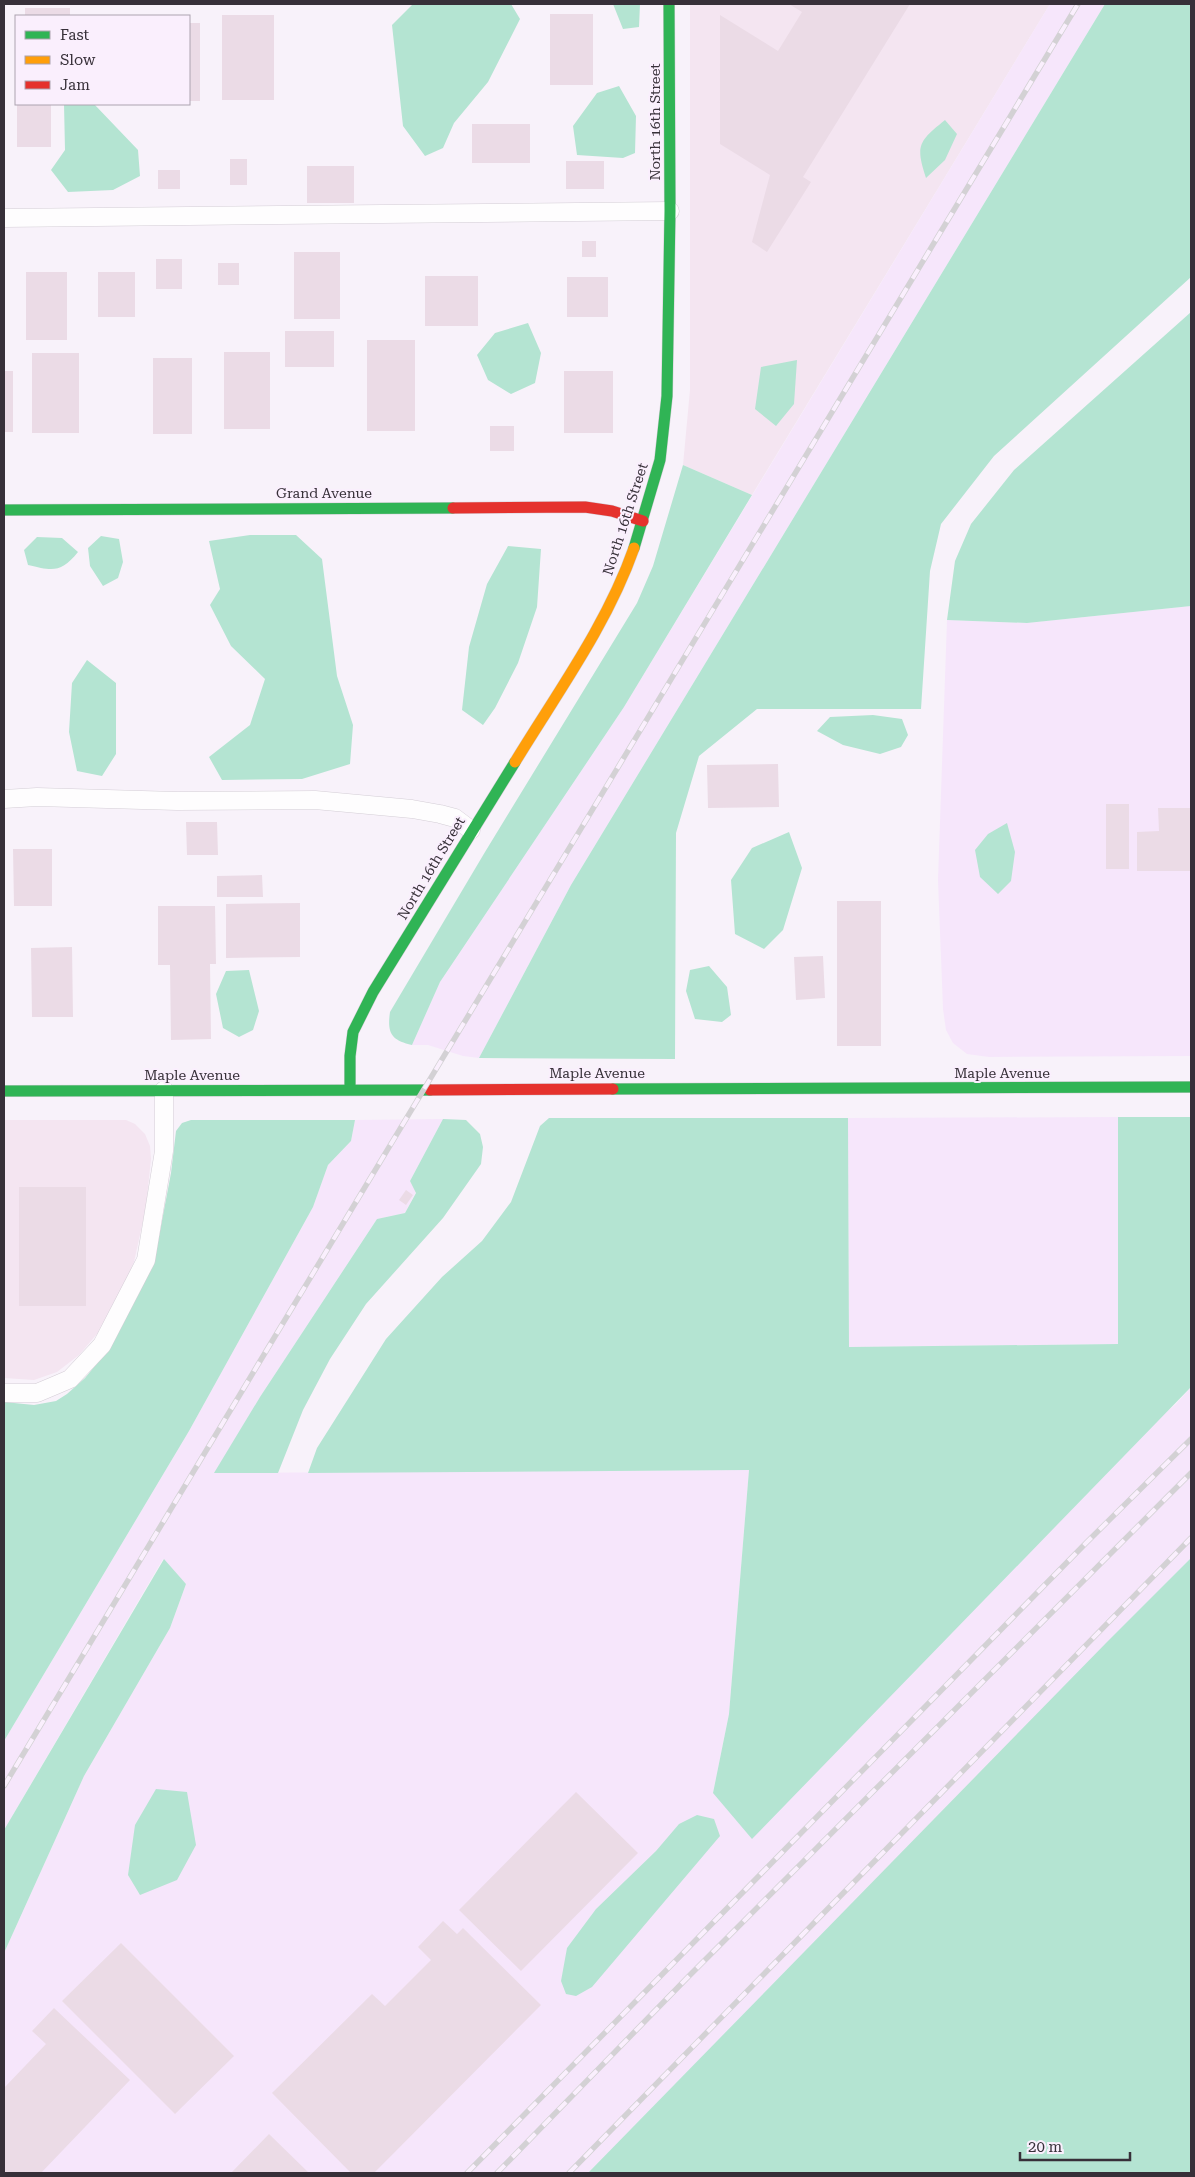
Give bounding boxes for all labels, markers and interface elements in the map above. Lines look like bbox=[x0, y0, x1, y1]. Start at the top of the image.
legend bbox=[15, 15, 190, 105]
text: Fast bbox=[60, 26, 90, 44]
text: Slow bbox=[60, 51, 96, 69]
street label: North 16th Street bbox=[647, 63, 663, 181]
text: Jam bbox=[60, 76, 90, 94]
street label: North 16th Street bbox=[599, 461, 651, 577]
street label: Grand Avenue bbox=[276, 485, 372, 501]
street label: North 16th Street bbox=[394, 814, 468, 922]
street label: Maple Avenue bbox=[549, 1065, 645, 1081]
street label: Maple Avenue bbox=[954, 1065, 1050, 1081]
street label: Maple Avenue bbox=[144, 1067, 240, 1083]
scale bar bbox=[1020, 2130, 1130, 2162]
text: 20 m bbox=[1028, 2138, 1063, 2156]

